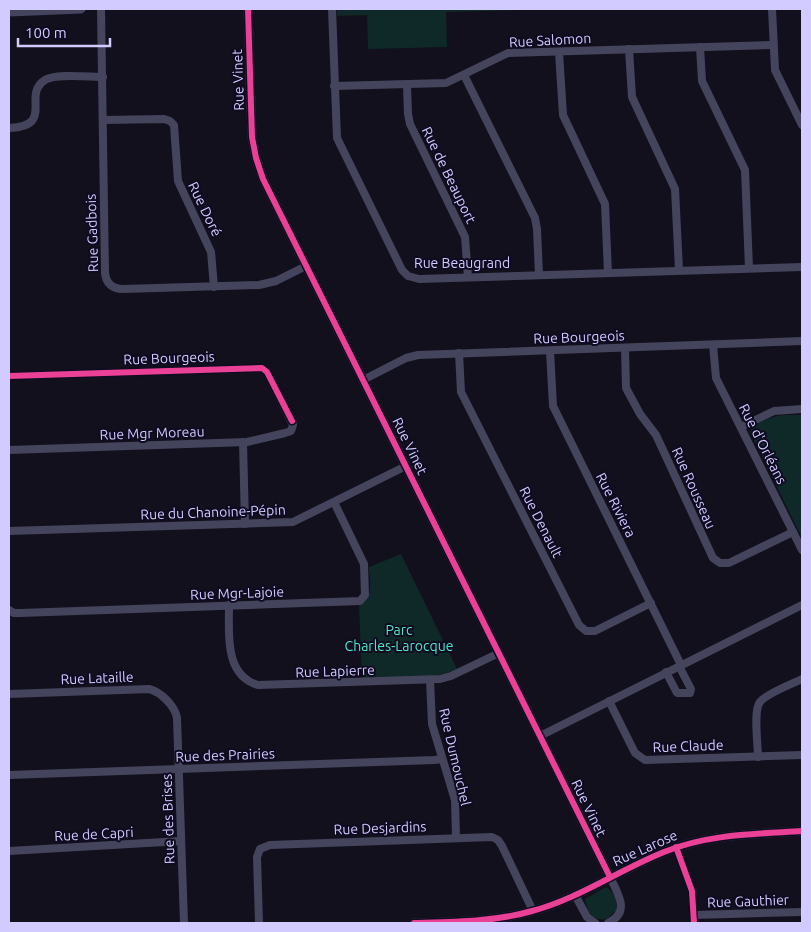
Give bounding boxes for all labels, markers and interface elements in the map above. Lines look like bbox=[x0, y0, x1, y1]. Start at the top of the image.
scale bar bbox=[18, 15, 110, 47]
text: 100 m bbox=[25, 24, 67, 41]
street label: Rue Salomon bbox=[508, 30, 592, 50]
street label: Rue Vinet bbox=[229, 48, 247, 111]
street label: Rue de Beauport bbox=[419, 124, 480, 226]
street label: Rue Doré bbox=[185, 179, 225, 239]
street label: Rue Gadbois bbox=[83, 194, 101, 272]
street label: Rue Beaugrand bbox=[414, 255, 510, 271]
street label: Rue Bourgeois bbox=[533, 327, 625, 347]
street label: Rue Bourgeois bbox=[123, 348, 215, 368]
street label: Rue d'Orléans bbox=[736, 401, 790, 487]
street label: Rue Vinet bbox=[389, 415, 431, 478]
street label: Rue Mgr Moreau bbox=[99, 423, 205, 443]
street label: Rue Rousseau bbox=[669, 445, 719, 531]
street label: Rue Riviera bbox=[593, 470, 639, 540]
street label: Rue Denault bbox=[516, 484, 566, 561]
street label: Rue du Chanoine-Pépin bbox=[140, 501, 286, 523]
street label: Rue Mgr-Lajoie bbox=[190, 583, 284, 603]
park label: Parc Charles-Larocque bbox=[345, 622, 453, 654]
street label: Rue Lapierre bbox=[295, 662, 375, 680]
street label: Rue Lataille bbox=[60, 669, 134, 687]
street label: Rue Dumouchel bbox=[436, 707, 474, 808]
street label: Rue Claude bbox=[652, 737, 724, 755]
street label: Rue des Prairies bbox=[175, 745, 275, 765]
street label: Rue des Brises bbox=[158, 774, 178, 864]
street label: Rue Vinet bbox=[568, 777, 610, 840]
street label: Rue Desjardins bbox=[333, 818, 427, 838]
street label: Rue de Capri bbox=[54, 824, 134, 844]
street label: Rue Larose bbox=[610, 827, 680, 869]
street label: Rue Gauthier bbox=[707, 892, 790, 910]

